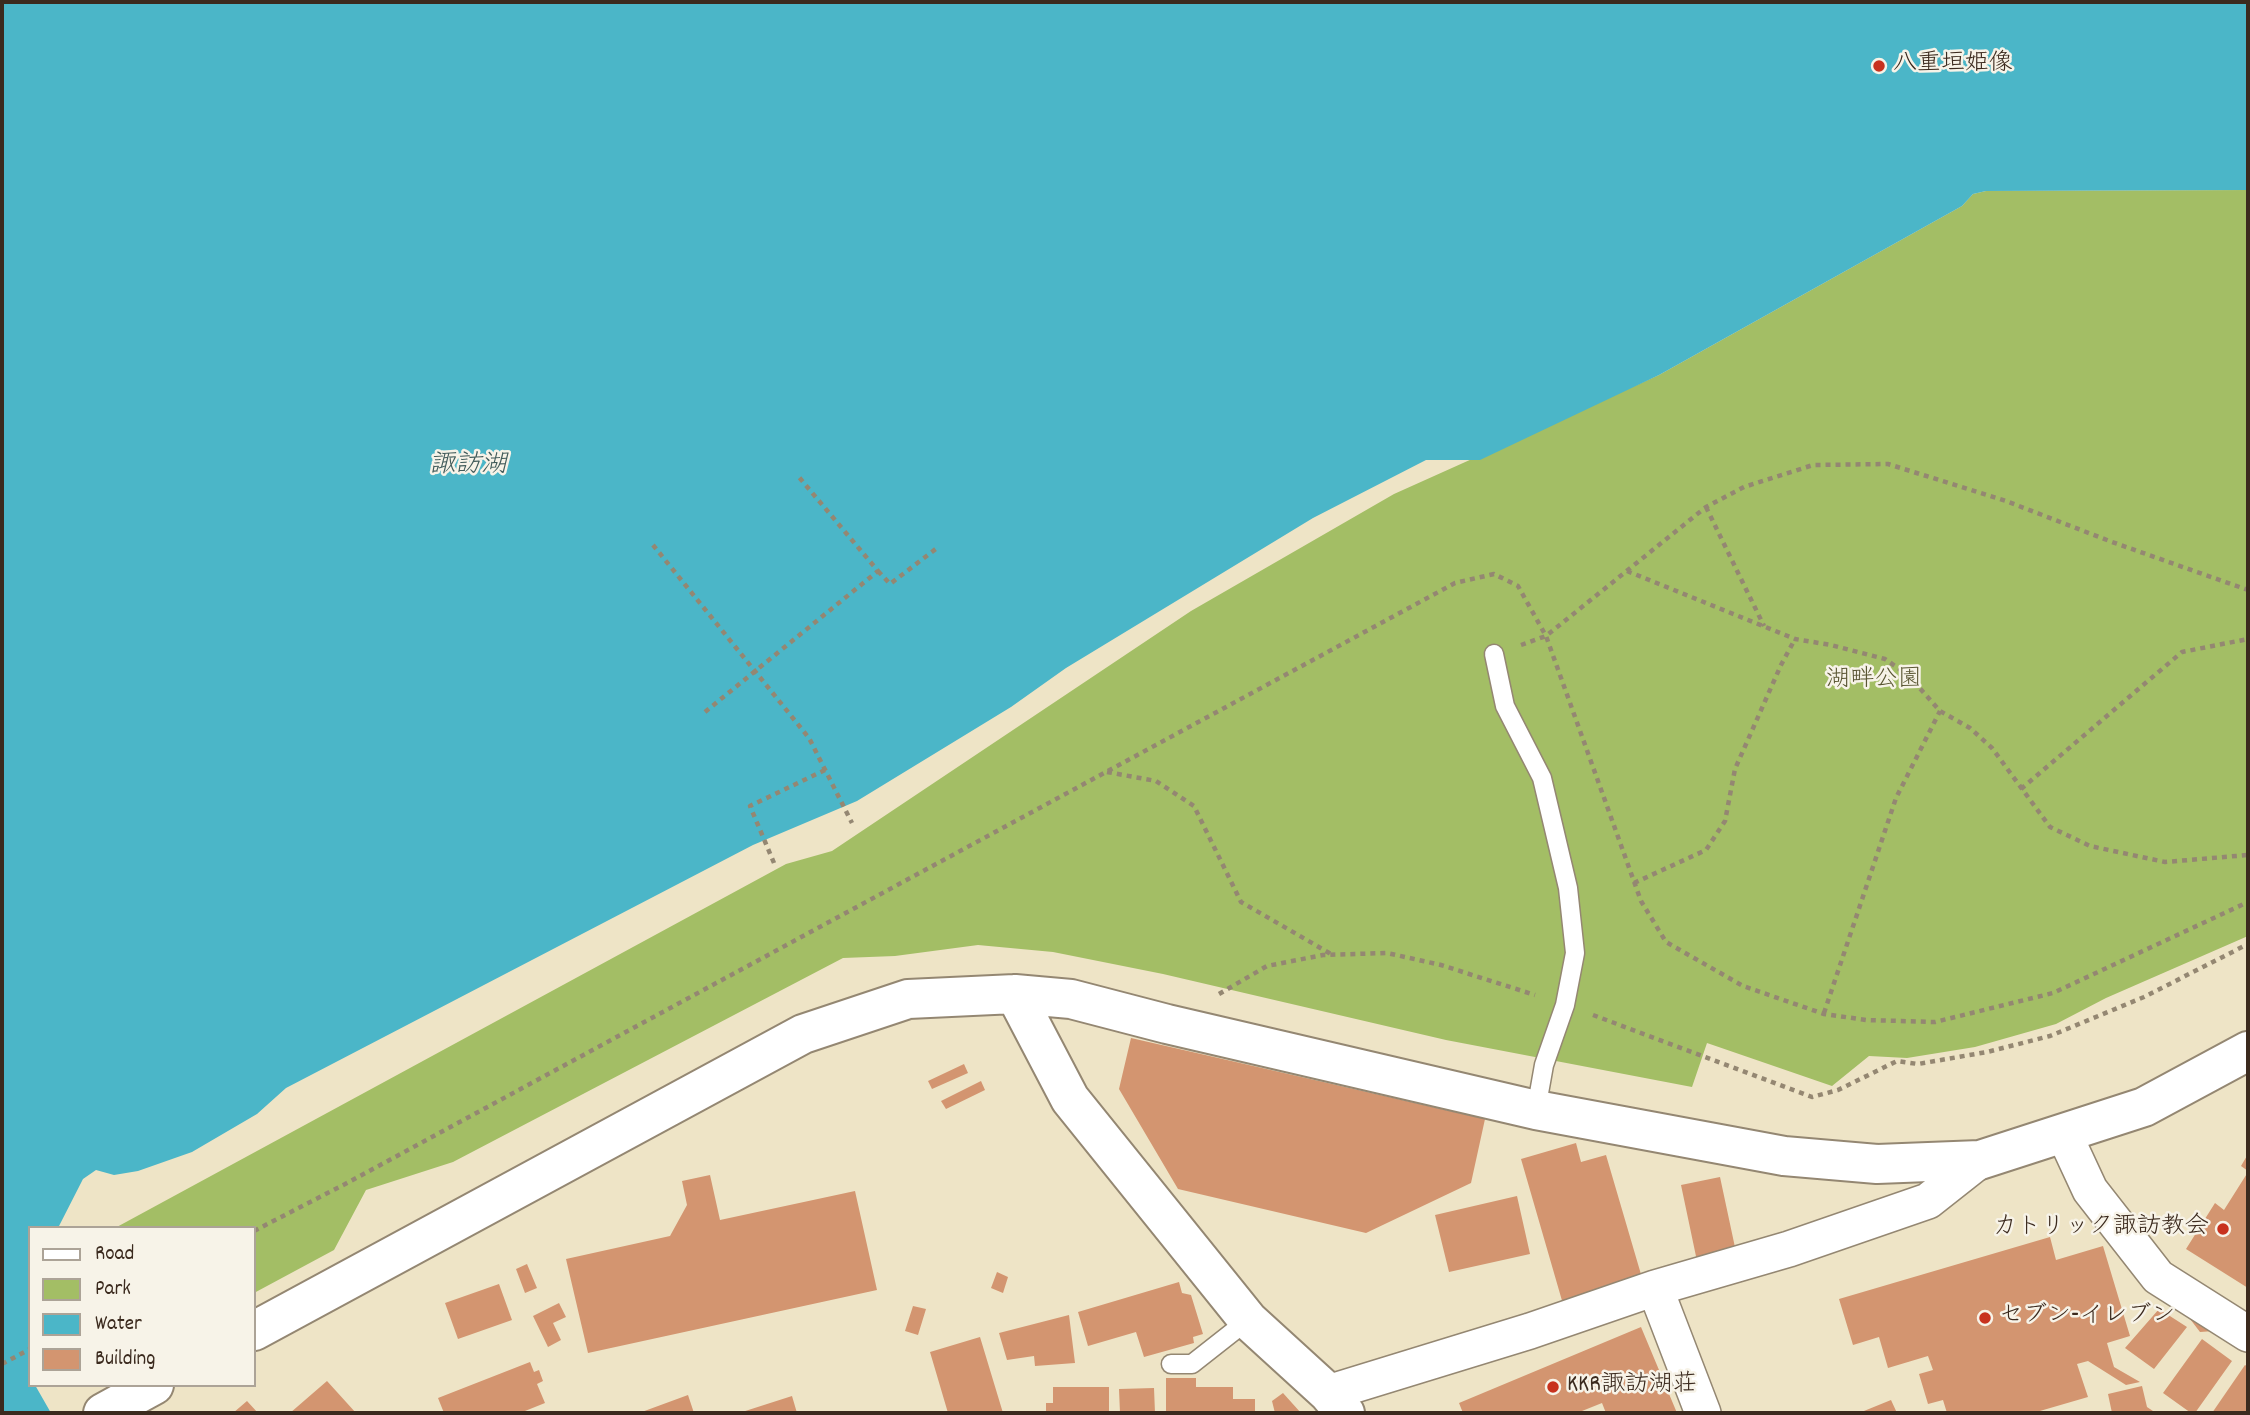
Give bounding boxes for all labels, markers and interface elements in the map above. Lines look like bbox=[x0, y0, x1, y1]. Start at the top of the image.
place label: 八重垣姫像 bbox=[1893, 52, 2013, 80]
marker: 八重垣姫像 bbox=[1871, 58, 1887, 74]
water label: 諏訪湖 bbox=[429, 451, 507, 483]
park label: 湖畔公園 bbox=[1826, 668, 1922, 696]
place label: カトリック諏訪教会 bbox=[1993, 1215, 2209, 1243]
marker: カトリック諏訪教会 bbox=[2215, 1221, 2231, 1237]
legend bbox=[28, 1226, 256, 1387]
text: Road bbox=[95, 1240, 134, 1270]
text: Park bbox=[95, 1275, 131, 1305]
place label: セブン-イレブン bbox=[1999, 1304, 2175, 1332]
text: Water bbox=[95, 1310, 142, 1340]
marker: セブン-イレブン bbox=[1977, 1310, 1993, 1326]
text: Building bbox=[95, 1345, 155, 1375]
place label: KKR諏訪湖荘 bbox=[1567, 1373, 1697, 1401]
marker: KKR諏訪湖荘 bbox=[1545, 1379, 1561, 1395]

